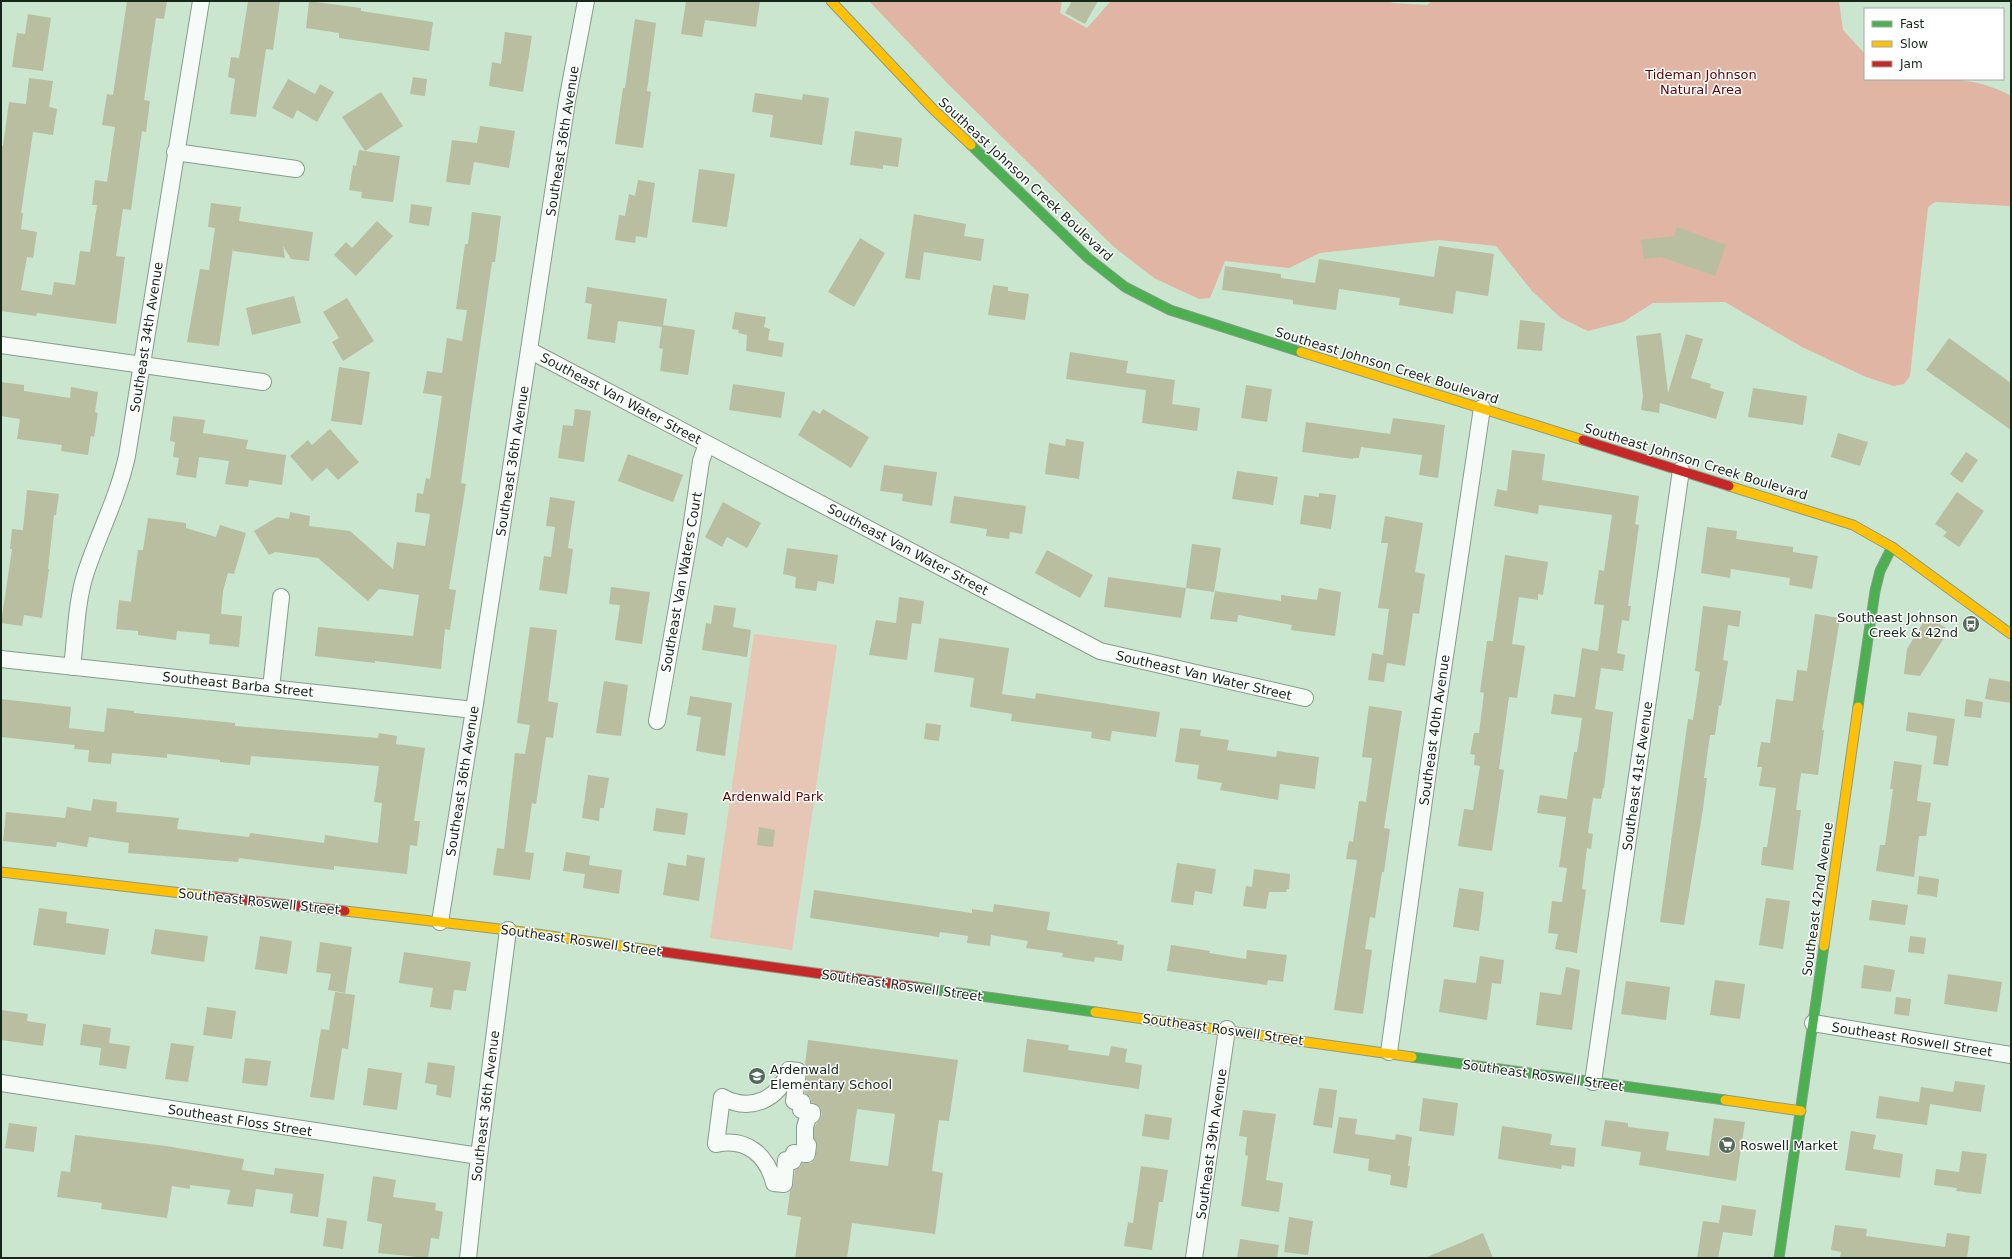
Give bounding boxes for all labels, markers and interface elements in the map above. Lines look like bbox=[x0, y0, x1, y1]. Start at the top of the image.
legend bbox=[1864, 8, 2004, 80]
text: Fast bbox=[1900, 17, 1924, 31]
text: Slow bbox=[1900, 37, 1928, 51]
text: Jam bbox=[1899, 57, 1923, 71]
street label: Southeast 36th Avenue bbox=[543, 65, 582, 217]
park label: Tideman Johnson Natural Area bbox=[1644, 67, 1757, 97]
street label: Southeast Johnson Creek Boulevard bbox=[935, 95, 1116, 264]
street label: Southeast 34th Avenue bbox=[127, 261, 166, 413]
street label: Southeast Johnson Creek Boulevard bbox=[1273, 324, 1500, 407]
street label: Southeast Van Water Street bbox=[538, 350, 704, 447]
street label: Southeast 36th Avenue bbox=[493, 385, 532, 537]
street label: Southeast Johnson Creek Boulevard bbox=[1582, 420, 1809, 503]
street label: Southeast Van Waters Court bbox=[658, 491, 705, 674]
street label: Southeast Van Water Street bbox=[825, 501, 991, 598]
place label: Southeast Johnson Creek & 42nd bbox=[1837, 610, 1958, 640]
bus stop icon: Southeast Johnson Creek & 42nd bbox=[1961, 614, 1981, 634]
street label: Southeast Van Water Street bbox=[1114, 648, 1293, 703]
street label: Southeast 40th Avenue bbox=[1416, 654, 1453, 806]
street label: Southeast Barba Street bbox=[162, 669, 314, 700]
street label: Southeast 41st Avenue bbox=[1620, 700, 1655, 852]
street label: Southeast 36th Avenue bbox=[443, 705, 482, 857]
park label: Ardenwald Park bbox=[722, 789, 824, 804]
street label: Southeast 42nd Avenue bbox=[1799, 821, 1836, 977]
street label: Southeast Roswell Street bbox=[177, 886, 340, 917]
street label: Southeast Roswell Street bbox=[499, 922, 662, 959]
street label: Southeast Roswell Street bbox=[820, 967, 983, 1004]
street label: Southeast Roswell Street bbox=[1141, 1011, 1304, 1048]
street label: Southeast Roswell Street bbox=[1831, 1019, 1993, 1060]
street label: Southeast 36th Avenue bbox=[469, 1030, 502, 1182]
street label: Southeast Roswell Street bbox=[1461, 1057, 1624, 1094]
place label: Ardenwald Elementary School bbox=[770, 1062, 892, 1092]
school or university icon: Ardenwald Elementary School bbox=[747, 1066, 767, 1086]
street label: Southeast 39th Avenue bbox=[1193, 1068, 1230, 1220]
street label: Southeast Floss Street bbox=[167, 1102, 313, 1139]
supermarket icon: Roswell Market bbox=[1717, 1135, 1737, 1155]
place label: Roswell Market bbox=[1740, 1138, 1838, 1153]

